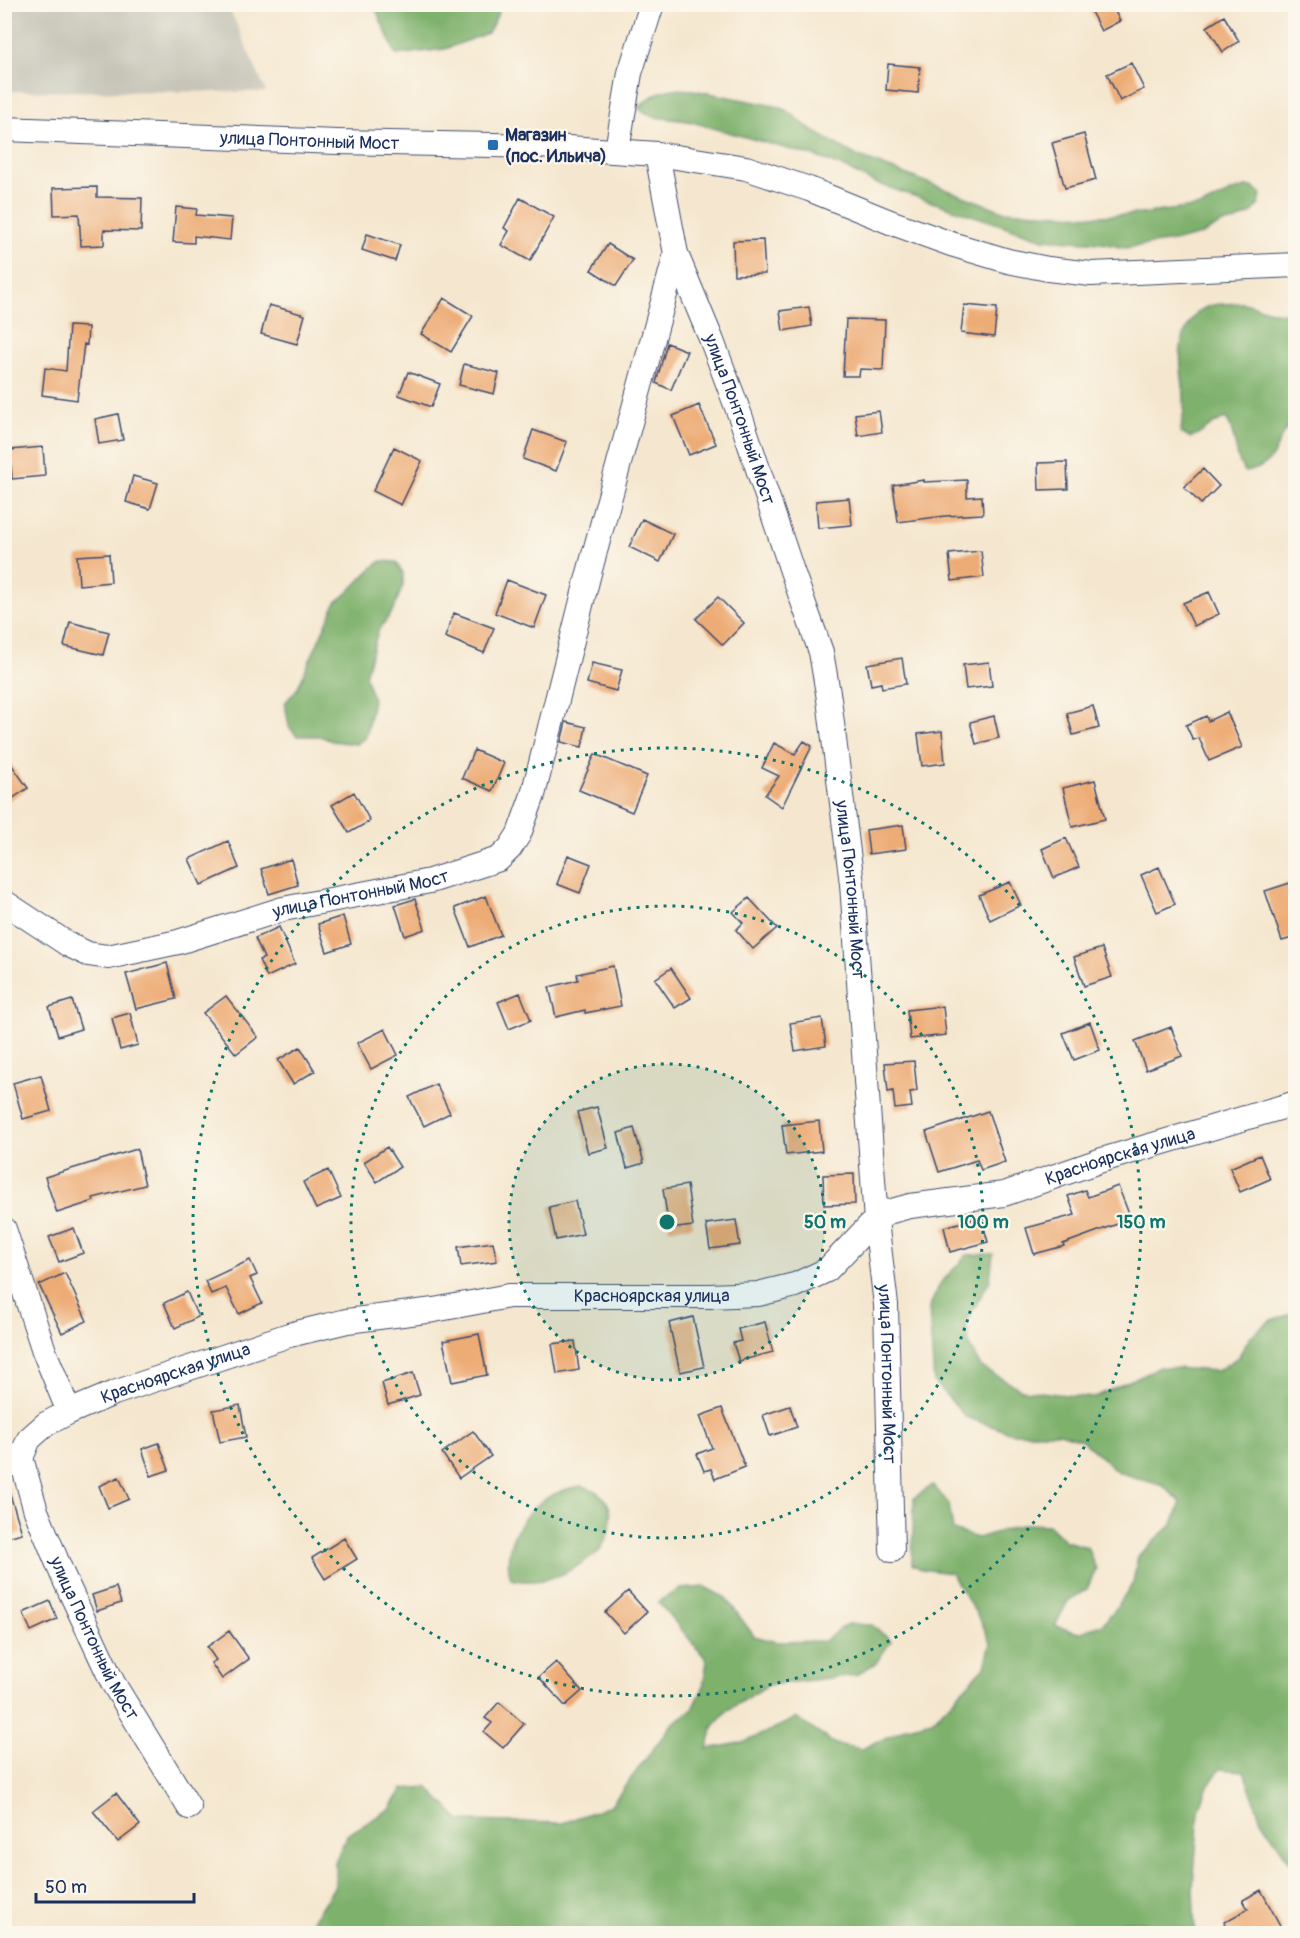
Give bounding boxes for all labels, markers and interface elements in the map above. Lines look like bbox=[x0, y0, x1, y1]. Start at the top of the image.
place label: Магазин (пос. Ильича) bbox=[505, 124, 607, 168]
street label: улица Понтонный Мост bbox=[219, 126, 400, 155]
marker: Магазин (пос. Ильича) bbox=[486, 138, 500, 152]
street label: улица Понтонный Мост bbox=[698, 330, 781, 508]
street label: улица Понтонный Мост bbox=[830, 798, 870, 980]
street label: улица Понтонный Мост bbox=[269, 864, 452, 923]
street label: Красноярская улица bbox=[1042, 1122, 1198, 1190]
text: 50 m bbox=[804, 1211, 846, 1234]
text: 100 m bbox=[957, 1211, 1009, 1234]
text: 150 m bbox=[1117, 1211, 1166, 1234]
centre of rings bbox=[657, 1212, 677, 1232]
street label: улица Понтонный Мост bbox=[872, 1282, 901, 1464]
street label: Красноярская улица bbox=[574, 1284, 730, 1308]
street label: Красноярская улица bbox=[97, 1337, 253, 1409]
street label: улица Понтонный Мост bbox=[44, 1552, 144, 1724]
scale bar bbox=[36, 1866, 194, 1904]
text: 50 m bbox=[45, 1876, 87, 1899]

